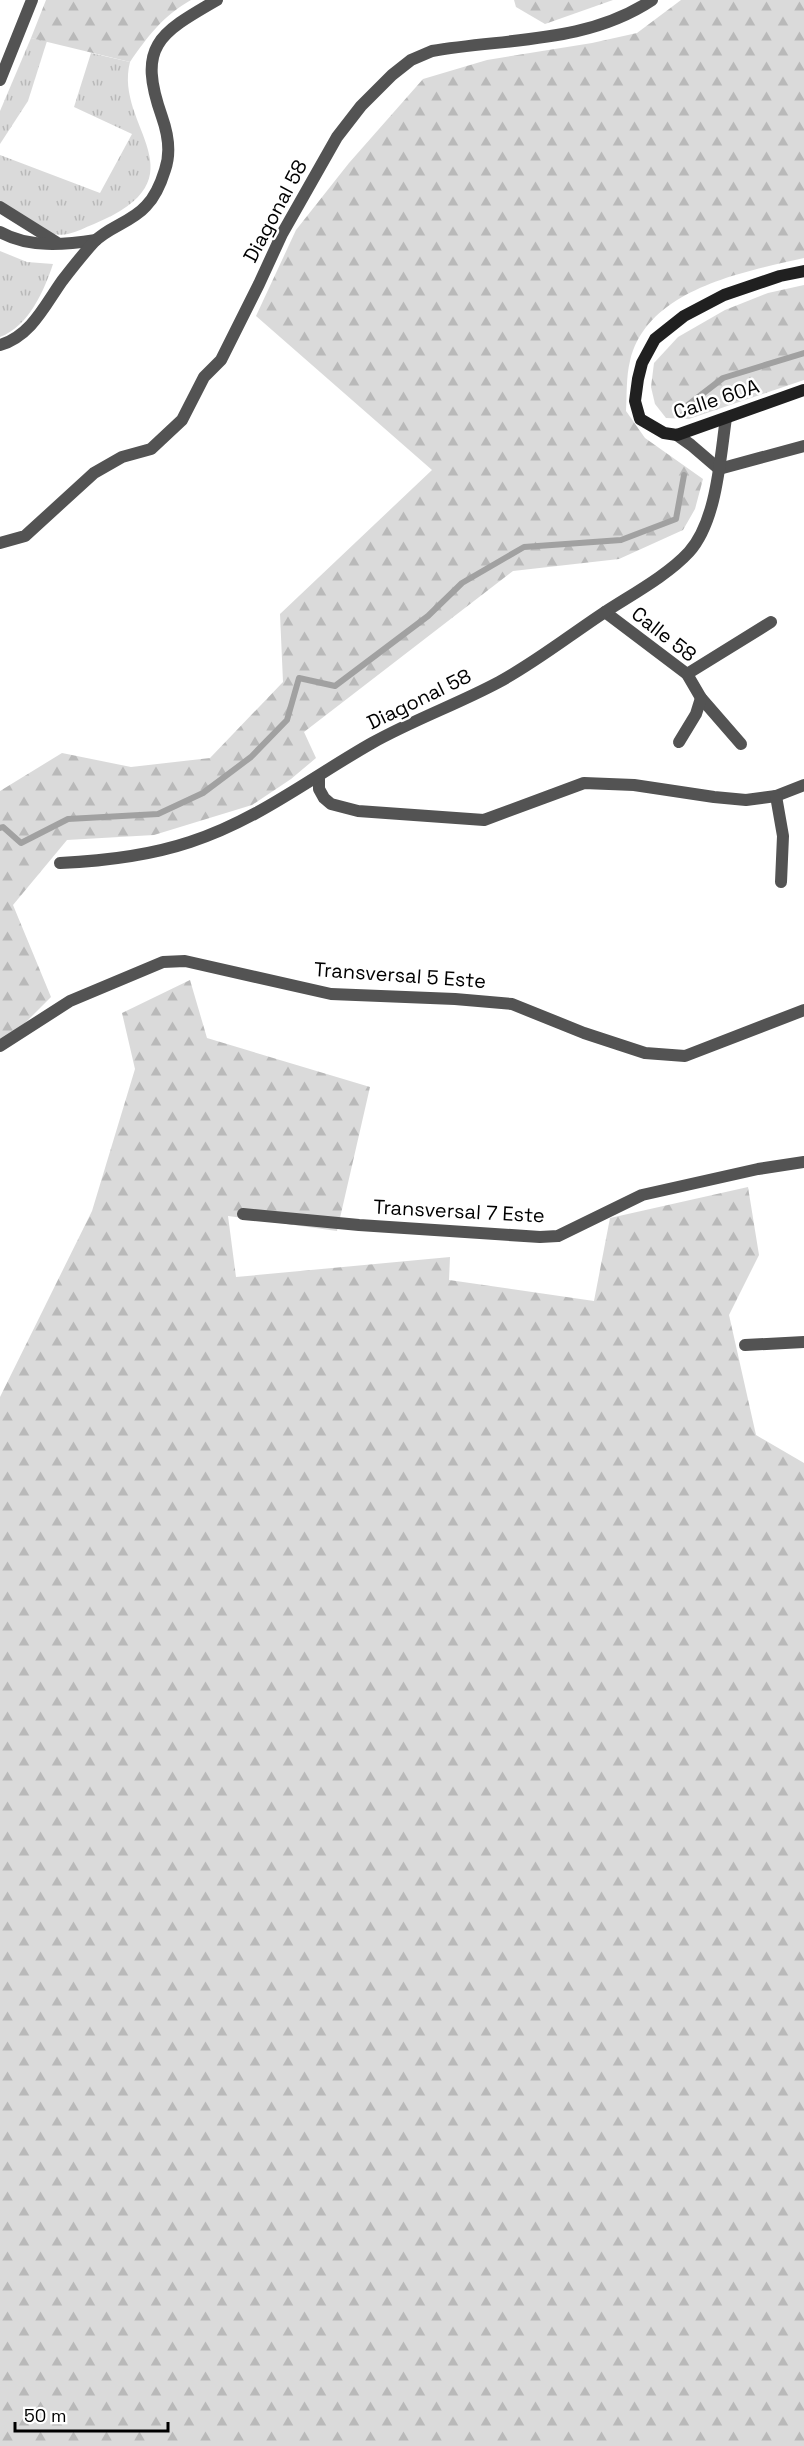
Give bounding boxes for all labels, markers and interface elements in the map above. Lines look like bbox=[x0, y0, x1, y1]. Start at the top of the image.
street label: Diagonal 58 bbox=[237, 155, 313, 267]
street label: Calle 60A bbox=[670, 373, 763, 425]
street label: Calle 58 bbox=[626, 600, 702, 668]
street label: Diagonal 58 bbox=[363, 663, 475, 735]
street label: Transversal 5 Este bbox=[313, 956, 487, 994]
street label: Transversal 7 Este bbox=[373, 1194, 545, 1228]
scale bar bbox=[15, 2395, 168, 2433]
text: 50 m bbox=[24, 2404, 66, 2427]

